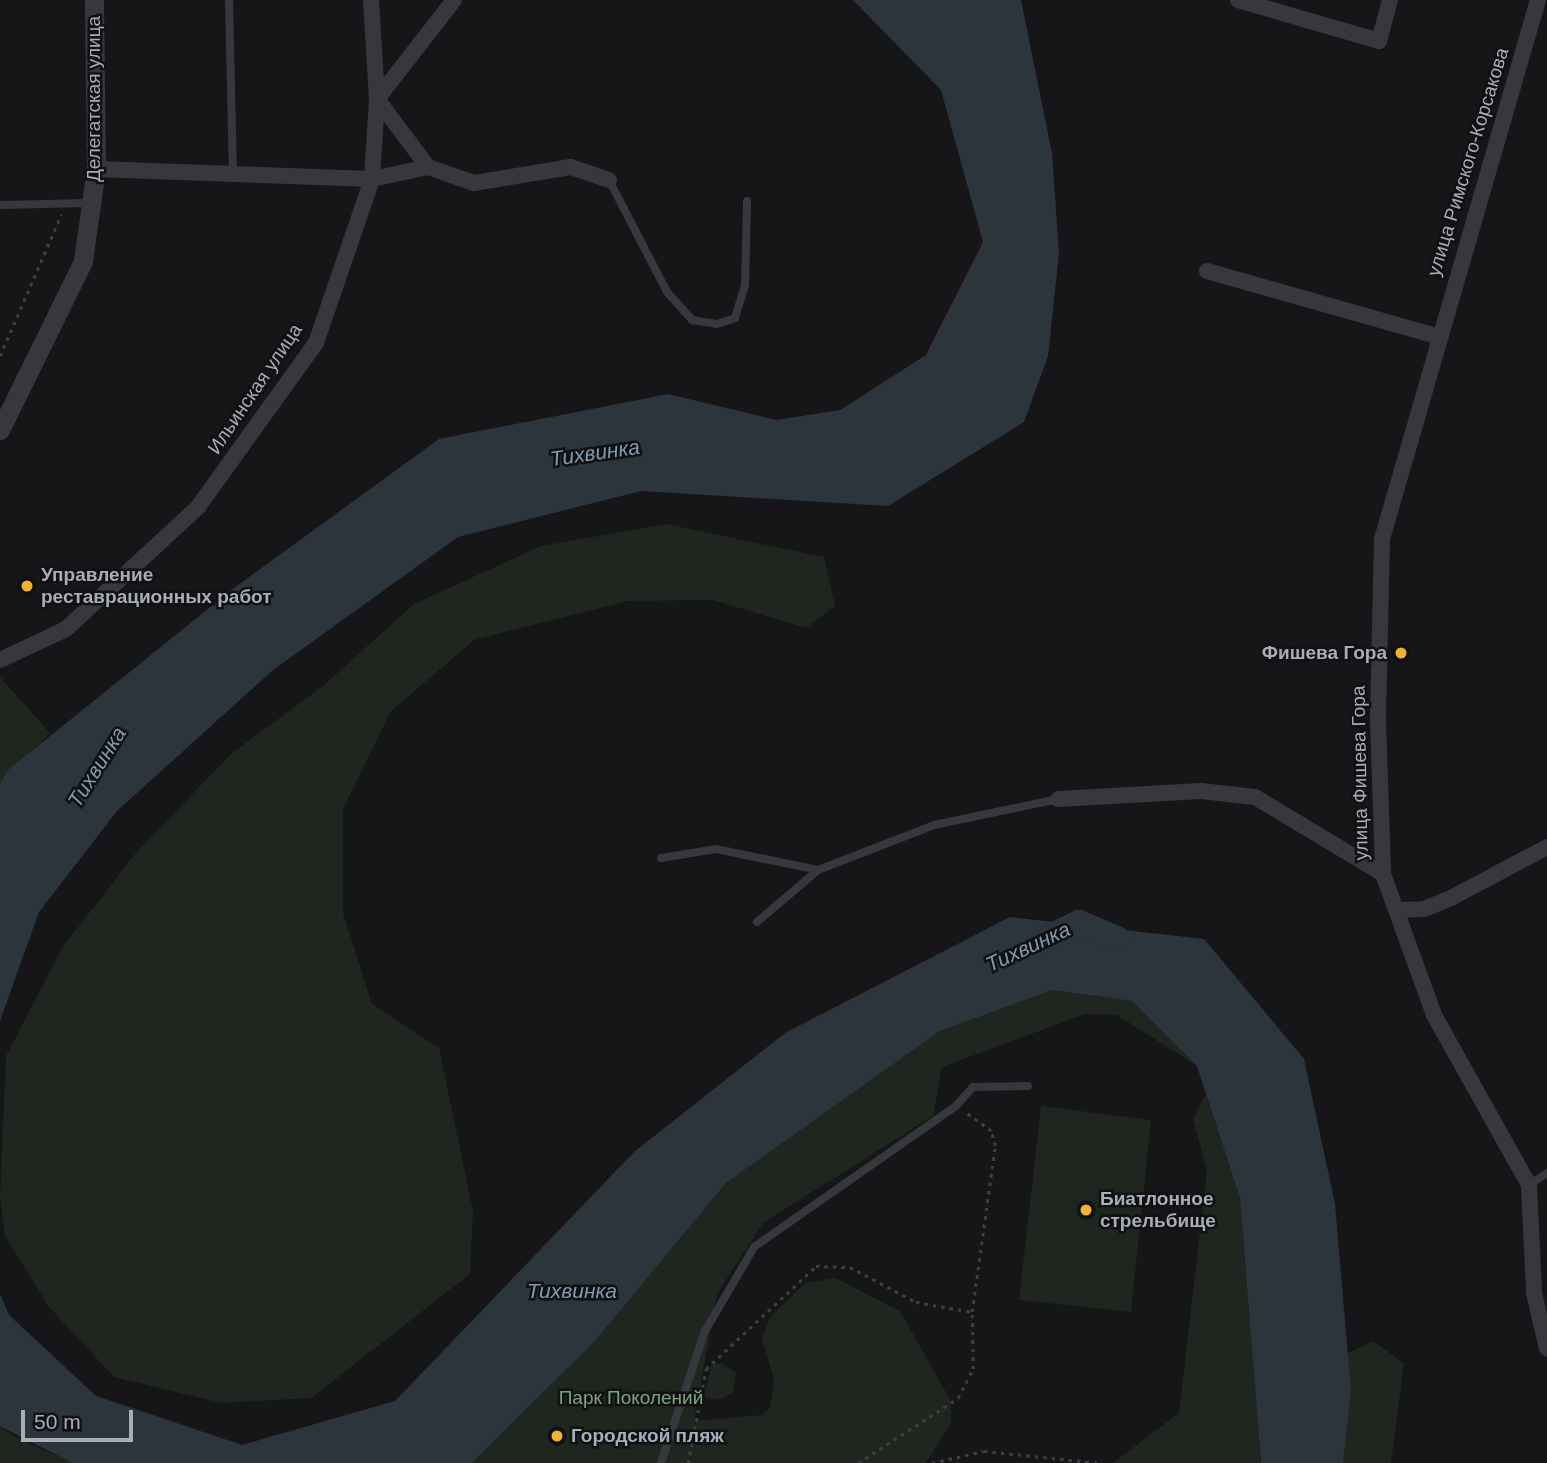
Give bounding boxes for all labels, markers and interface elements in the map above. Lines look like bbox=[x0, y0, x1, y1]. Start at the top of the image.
street label: Делегатская улица bbox=[83, 16, 105, 182]
street label: улица Римского-Корсакова bbox=[1422, 45, 1514, 279]
street label: Ильинская улица bbox=[203, 319, 307, 459]
water label: Тихвинка bbox=[549, 434, 641, 472]
place label: Управление реставрационных работ bbox=[41, 564, 272, 608]
marker: Управление реставрационных работ bbox=[19, 578, 35, 594]
place label: Фишева Гора bbox=[1262, 642, 1387, 664]
marker: Фишева Гора bbox=[1393, 645, 1409, 661]
street label: улица Фишева Гора bbox=[1347, 685, 1373, 861]
water label: Тихвинка bbox=[62, 722, 132, 812]
water label: Тихвинка bbox=[982, 917, 1074, 977]
place label: Биатлонное стрельбище bbox=[1100, 1188, 1216, 1232]
marker: Биатлонное стрельбище bbox=[1078, 1202, 1094, 1218]
water label: Тихвинка bbox=[527, 1278, 617, 1304]
park label: Парк Поколений bbox=[559, 1387, 703, 1409]
scale bar bbox=[24, 1396, 136, 1440]
text: 50 m bbox=[34, 1410, 81, 1433]
place label: Городской пляж bbox=[571, 1425, 724, 1447]
marker: Городской пляж bbox=[549, 1428, 565, 1444]

